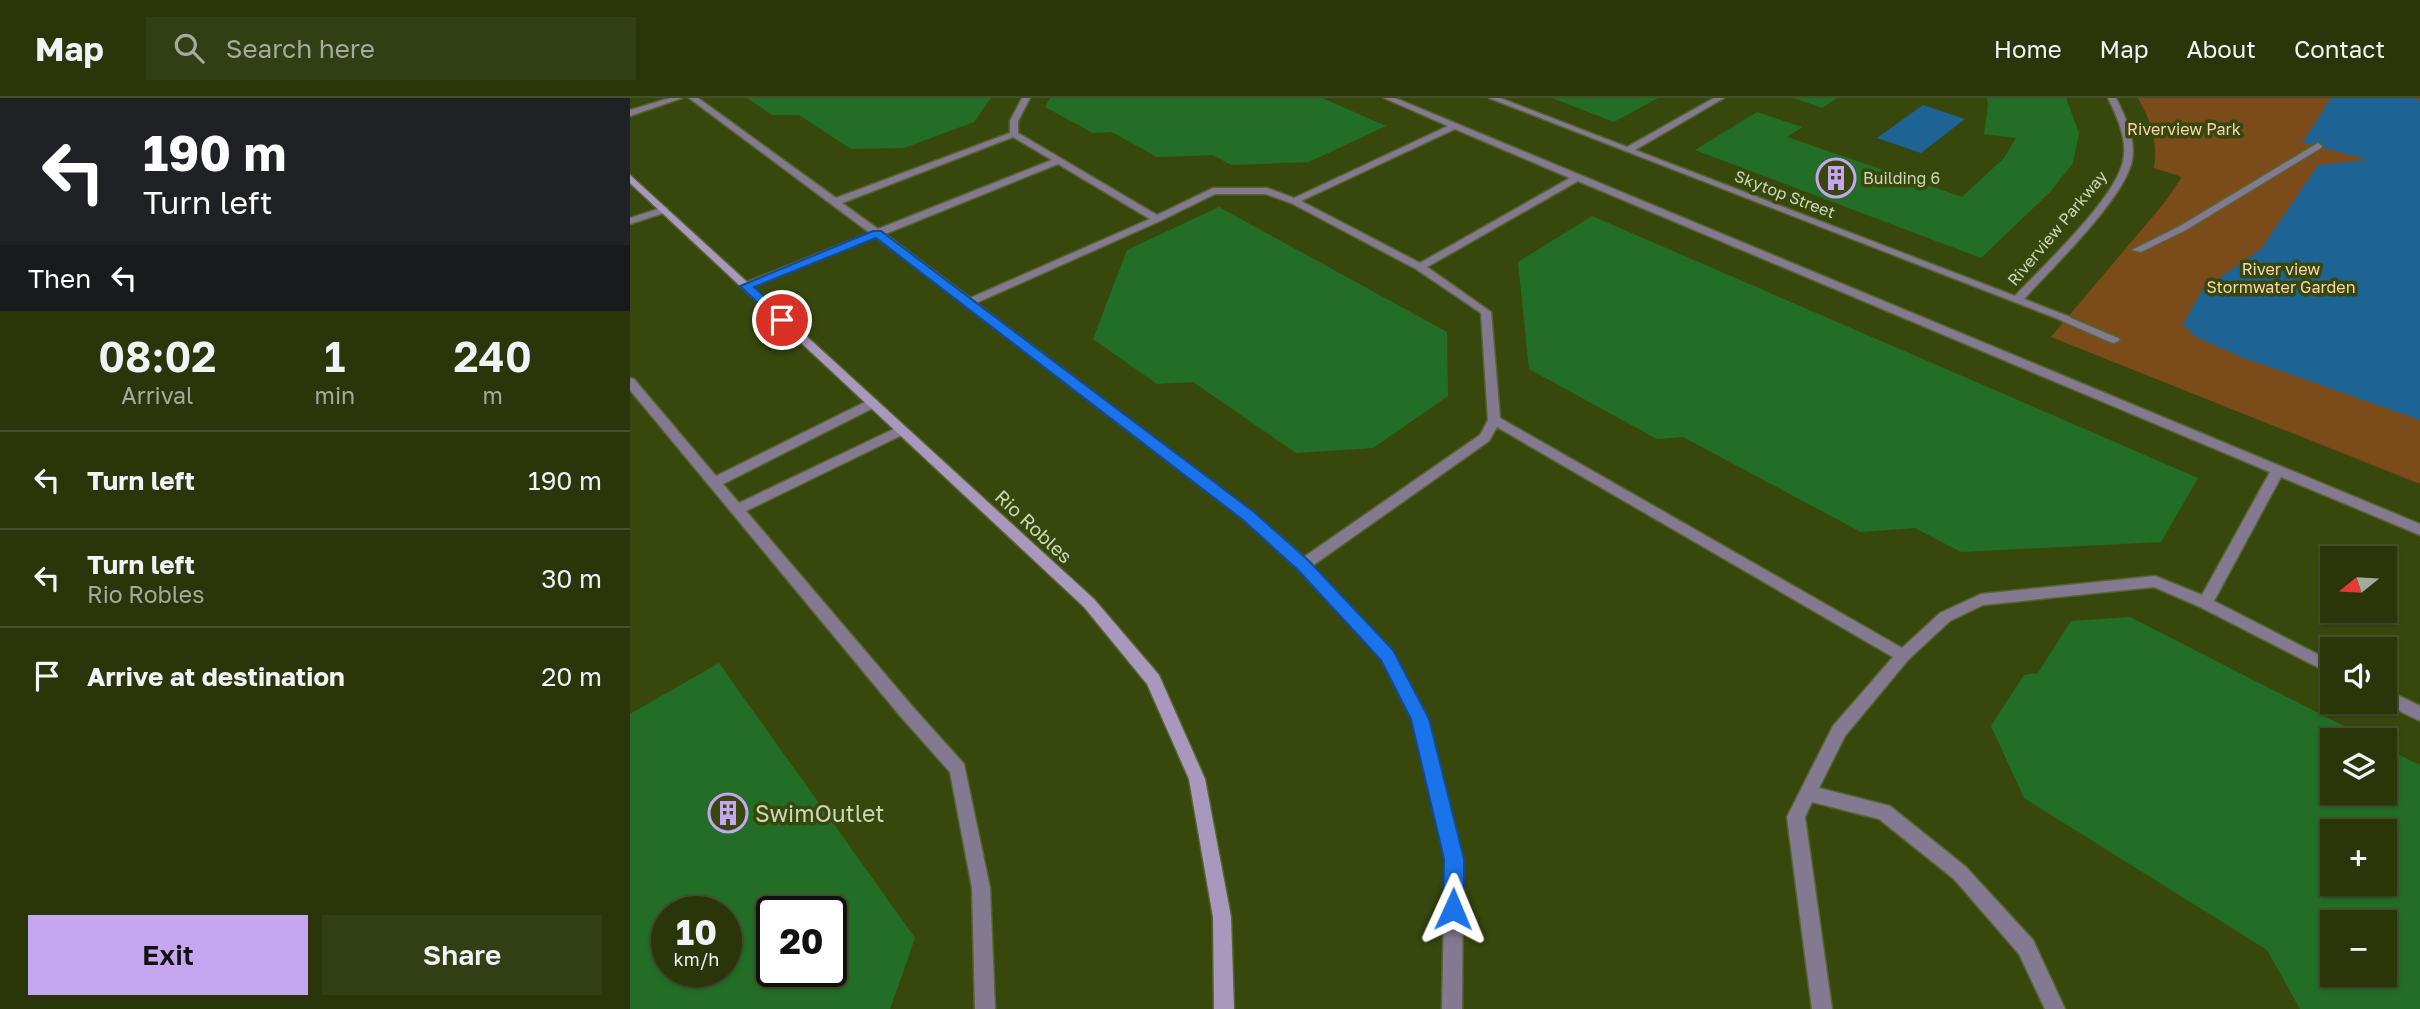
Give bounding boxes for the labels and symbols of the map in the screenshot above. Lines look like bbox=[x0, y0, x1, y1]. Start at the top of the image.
park label: Riverview Park bbox=[2127, 119, 2241, 139]
building icon: Building 6 bbox=[1815, 157, 1857, 199]
street label: Skytop Street bbox=[1732, 166, 1838, 222]
street label: Riverview Parkway bbox=[2003, 166, 2111, 290]
place label: Building 6 bbox=[1863, 168, 1940, 188]
park label: River view Stormwater Garden bbox=[2207, 259, 2355, 297]
pin bbox=[752, 290, 812, 350]
street label: Rio Robles bbox=[991, 485, 1077, 567]
north arrow bbox=[2320, 546, 2398, 623]
building icon: SwimOutlet bbox=[707, 792, 749, 834]
place label: SwimOutlet bbox=[755, 799, 884, 827]
position arrow bbox=[1416, 872, 1490, 946]
speed limit sign: 20 bbox=[756, 896, 847, 987]

